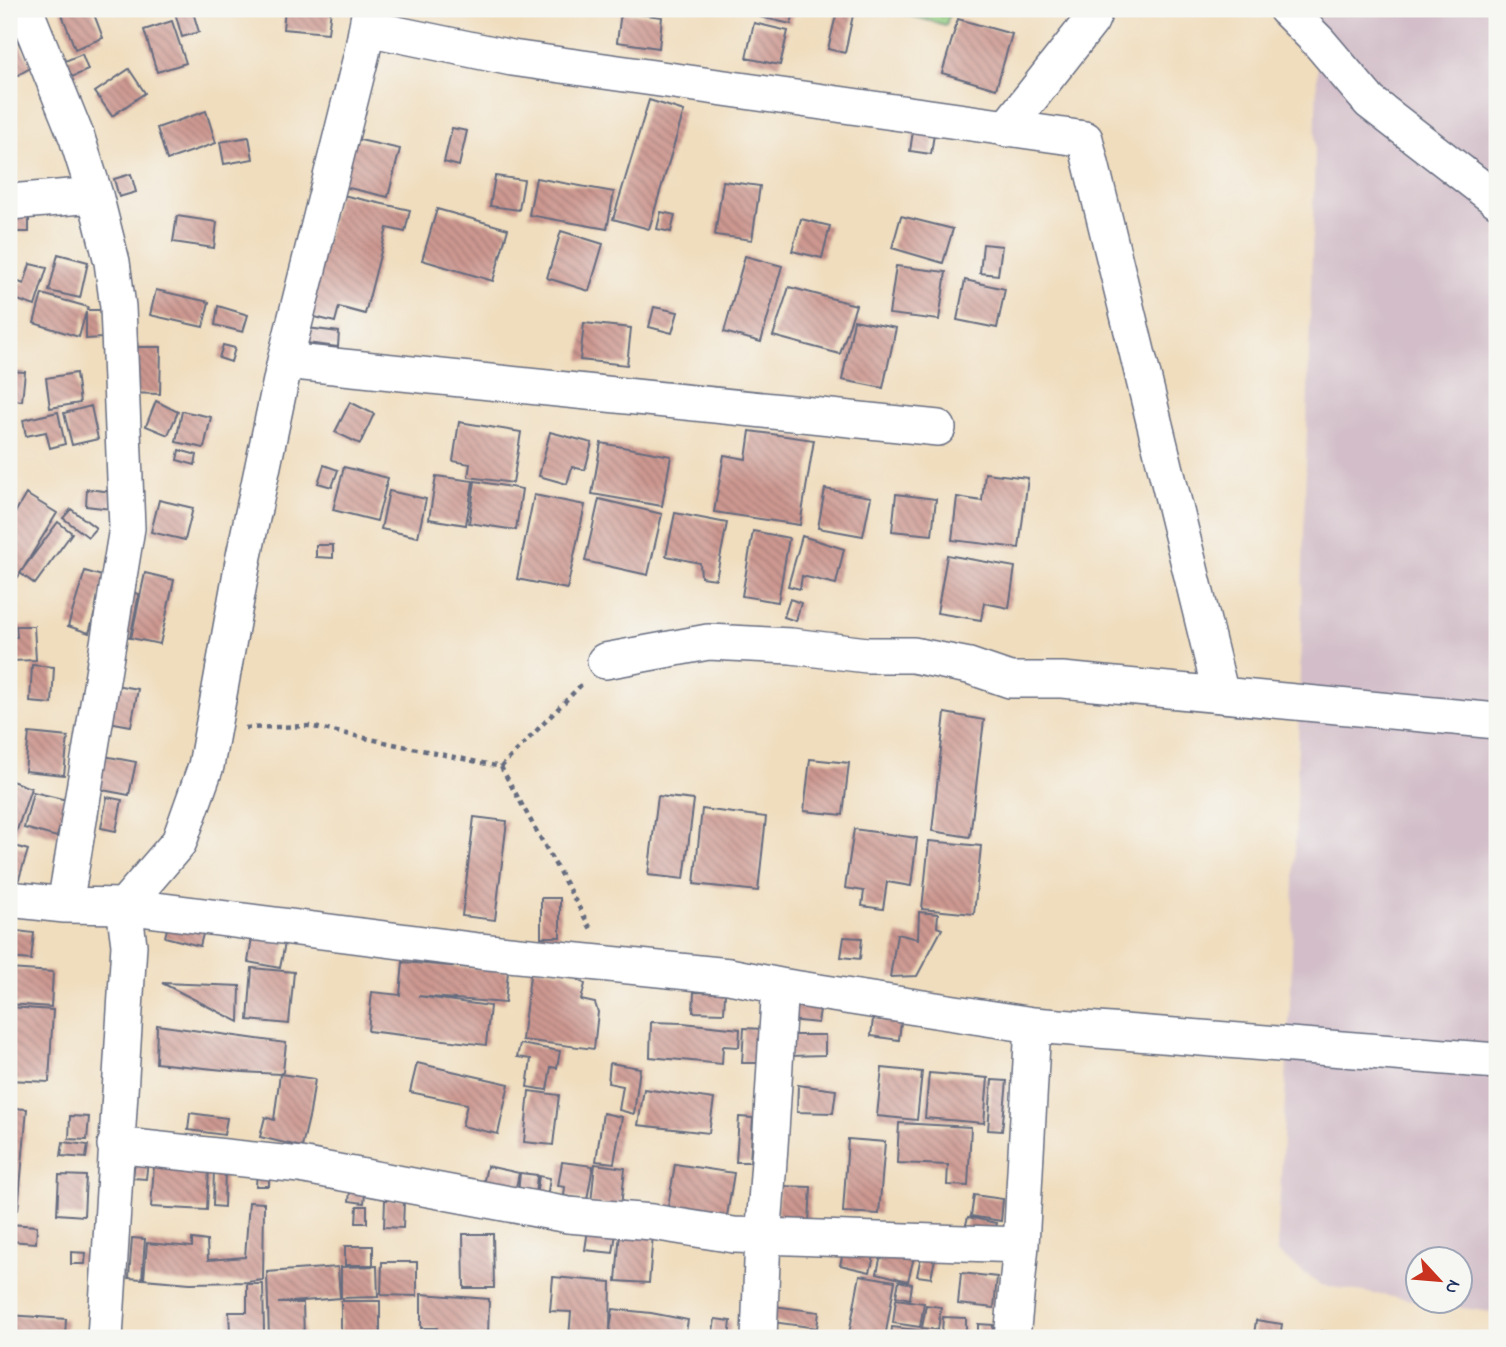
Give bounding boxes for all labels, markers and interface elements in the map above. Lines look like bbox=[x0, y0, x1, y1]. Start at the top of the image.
north arrow bbox=[1404, 1246, 1474, 1316]
text: N bbox=[1437, 1275, 1467, 1298]

